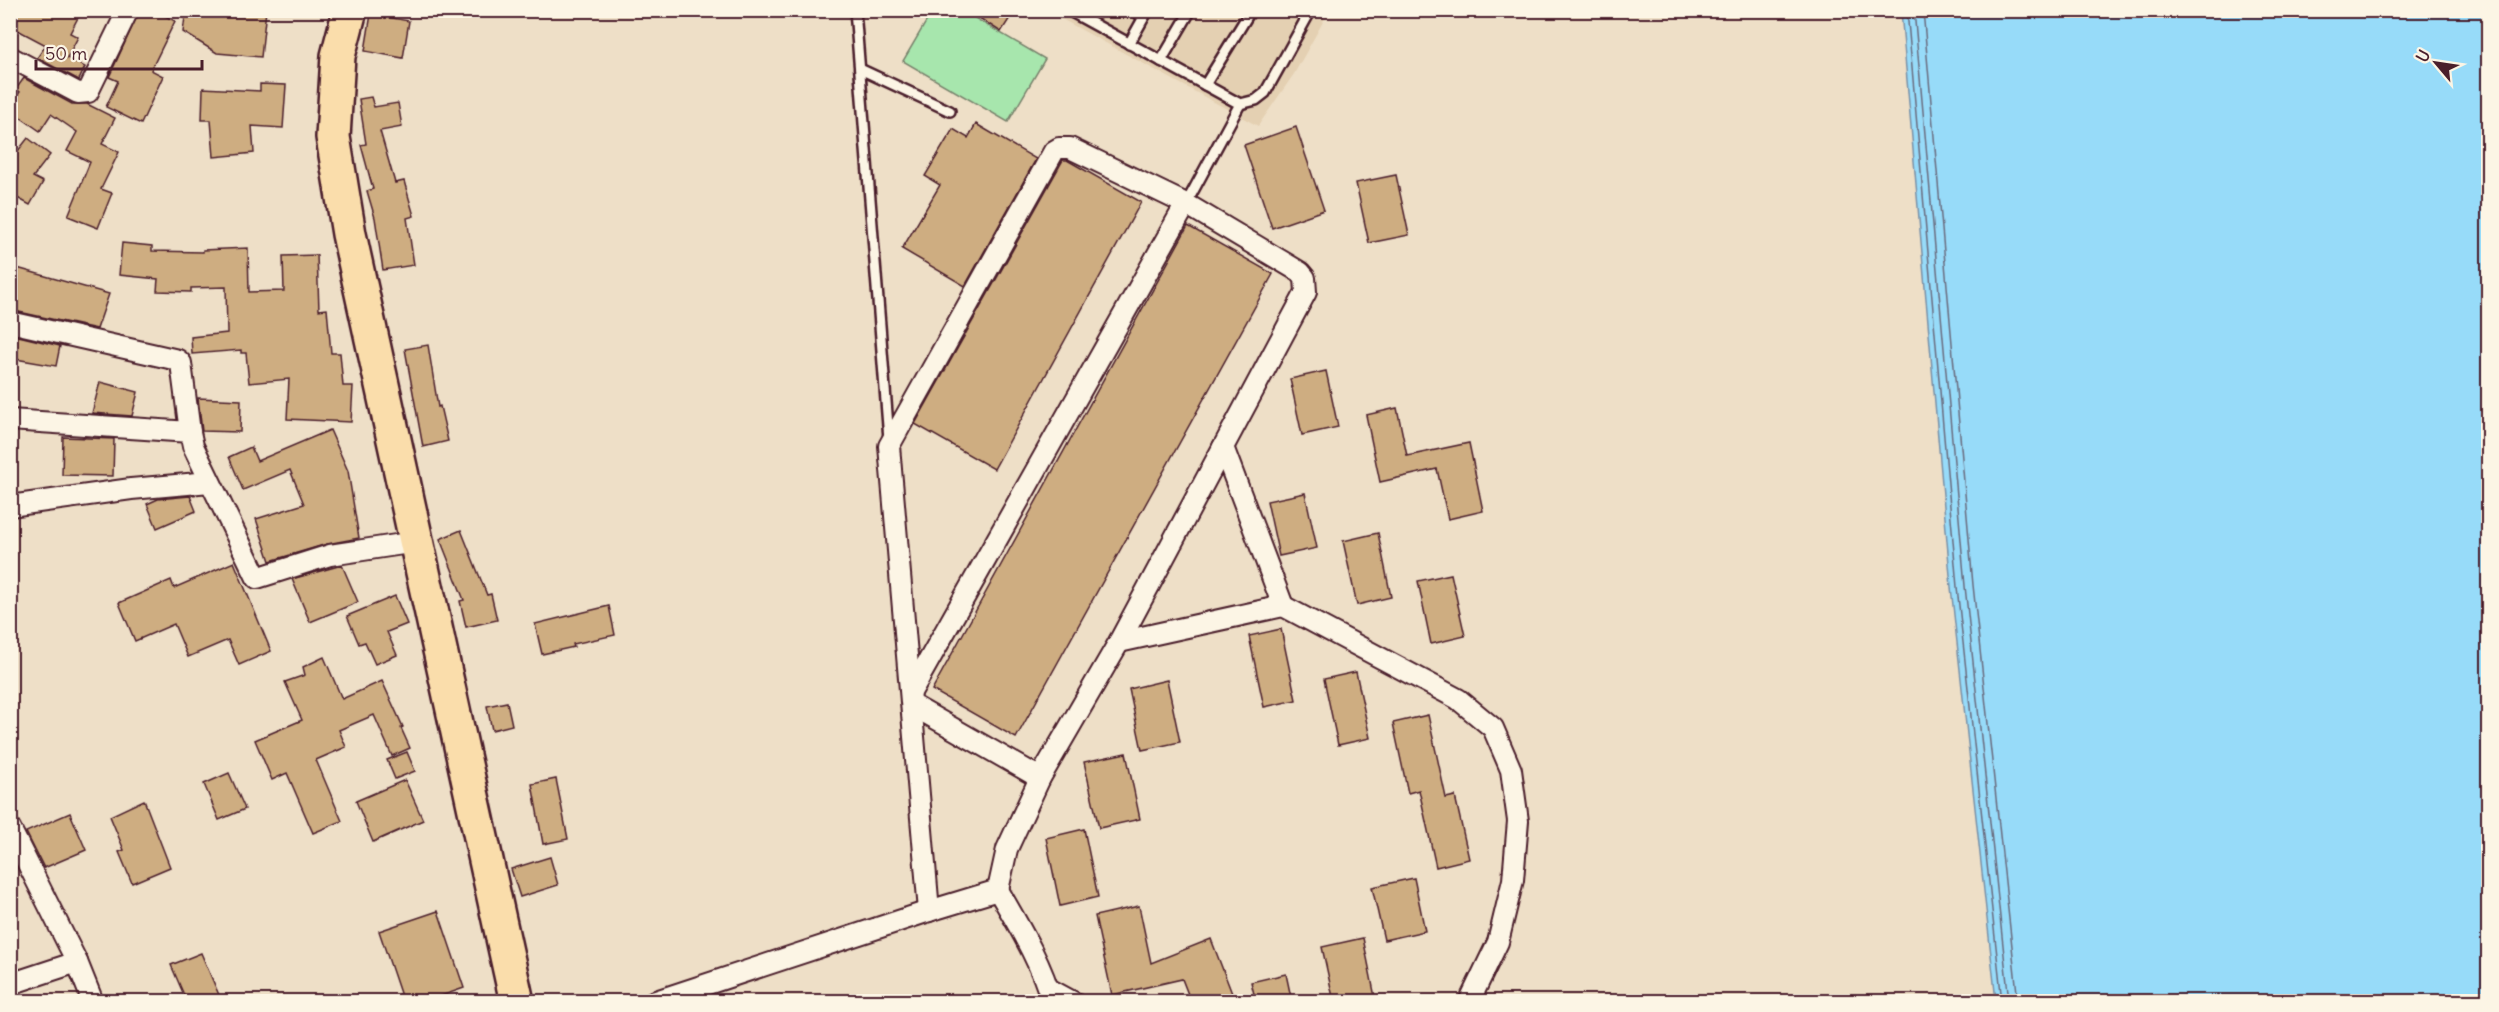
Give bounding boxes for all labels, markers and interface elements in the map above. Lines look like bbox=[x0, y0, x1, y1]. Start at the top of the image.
scale bar bbox=[36, 33, 202, 71]
north arrow bbox=[2406, 33, 2466, 93]
text: 50 m bbox=[45, 42, 87, 65]
text: U bbox=[2411, 46, 2434, 65]

